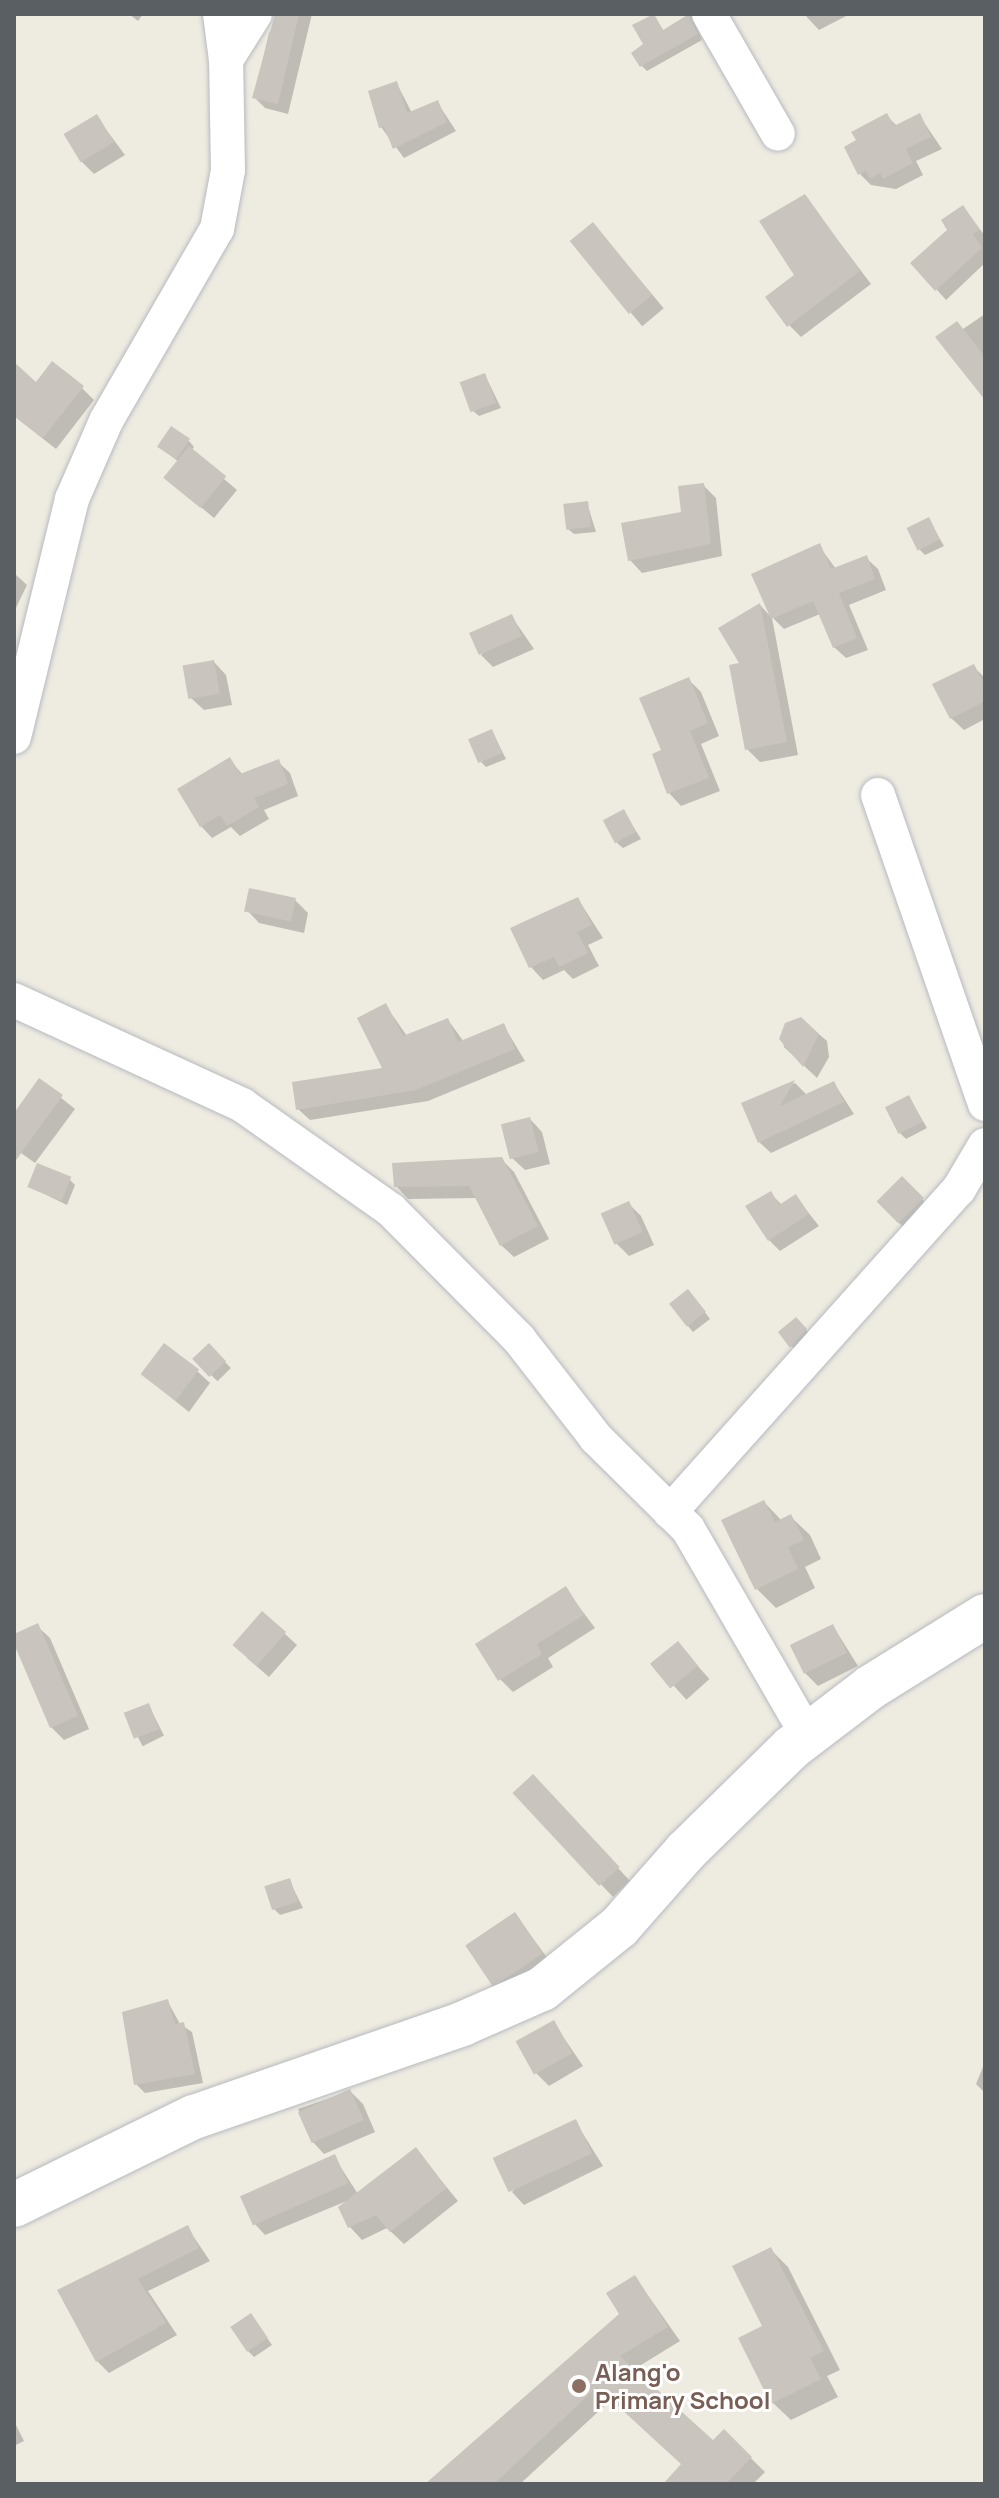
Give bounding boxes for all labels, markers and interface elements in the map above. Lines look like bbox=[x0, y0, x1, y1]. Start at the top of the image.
place label: Alang'o Primary School bbox=[595, 2358, 770, 2414]
marker: Alang'o Primary School bbox=[570, 2377, 588, 2395]

